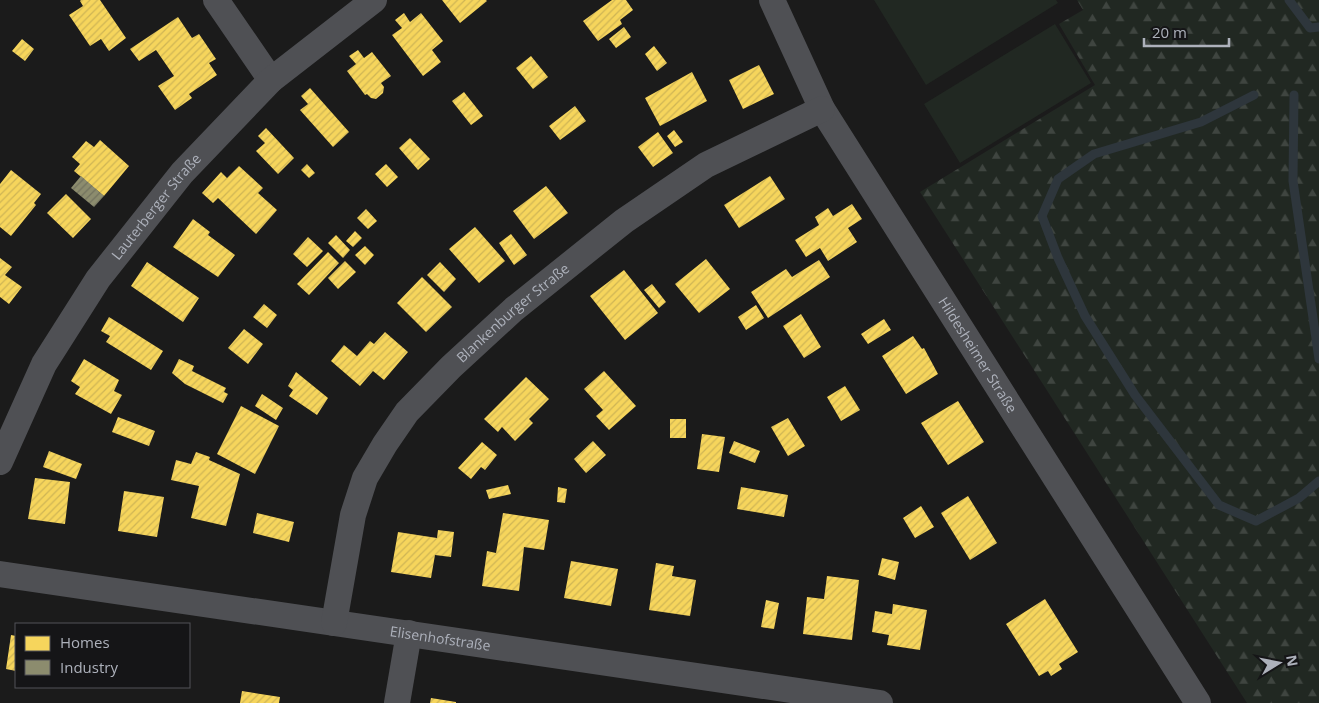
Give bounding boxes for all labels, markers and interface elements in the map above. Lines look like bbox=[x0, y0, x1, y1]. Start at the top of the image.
scale bar bbox=[1144, 15, 1229, 47]
text: 20 m bbox=[1152, 22, 1187, 42]
street label: Lauterberger Straße bbox=[107, 149, 205, 264]
street label: Blankenburger Straße bbox=[452, 258, 573, 366]
street label: Hildesheimer Straße bbox=[934, 293, 1022, 416]
street label: Elisenhofstraße bbox=[389, 621, 492, 655]
legend bbox=[15, 623, 190, 688]
text: Homes bbox=[60, 632, 110, 652]
north arrow bbox=[1254, 638, 1304, 688]
text: N bbox=[1282, 653, 1303, 668]
text: Industry bbox=[60, 657, 118, 677]

